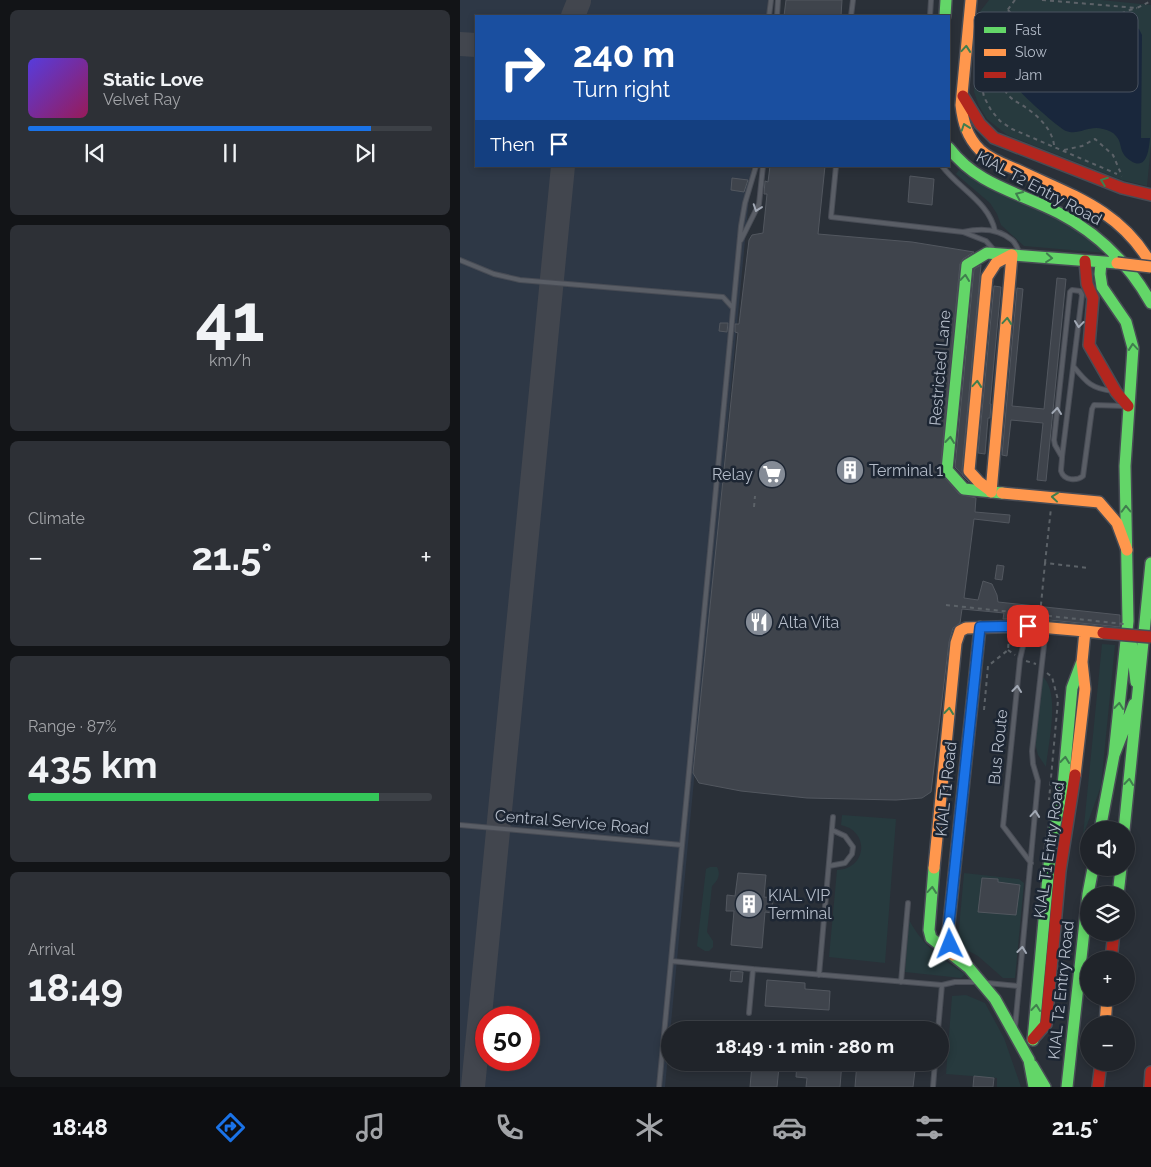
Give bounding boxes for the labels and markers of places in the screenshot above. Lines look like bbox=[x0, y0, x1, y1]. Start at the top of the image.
building icon: Terminal 1 bbox=[835, 455, 865, 485]
supermarket icon: Relay bbox=[757, 459, 787, 489]
place label: Terminal 1 bbox=[869, 461, 943, 480]
place label: Relay bbox=[712, 465, 753, 484]
pin bbox=[1007, 605, 1049, 647]
restaurant icon: Alta Vita bbox=[744, 607, 774, 637]
place label: Alta Vita bbox=[778, 613, 839, 632]
place label: KIAL VIP Terminal bbox=[768, 886, 832, 923]
building icon: KIAL VIP Terminal bbox=[734, 889, 764, 919]

